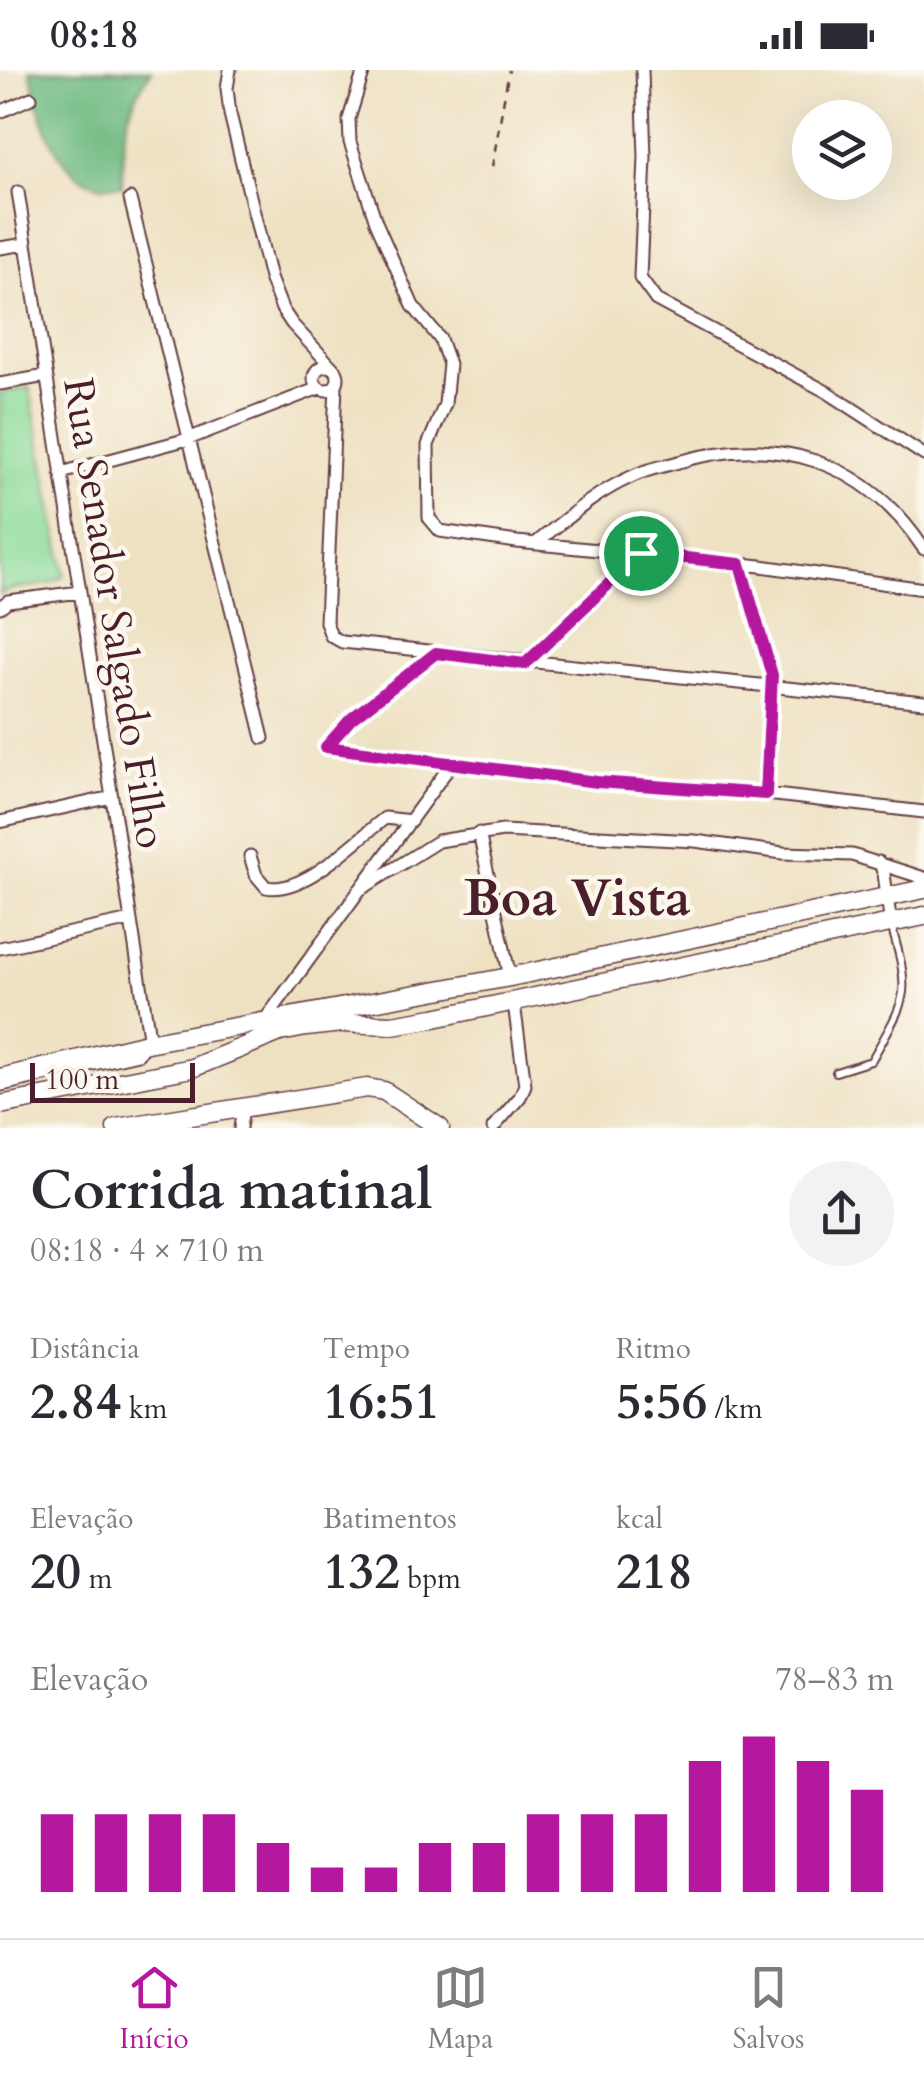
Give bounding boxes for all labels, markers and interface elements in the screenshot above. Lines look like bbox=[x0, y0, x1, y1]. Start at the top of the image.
text: 08:18 bbox=[50, 9, 139, 61]
map controls bbox=[792, 100, 892, 200]
button: layers bbox=[792, 100, 892, 200]
street label: Rua Senador Salgado Filho bbox=[49, 374, 180, 852]
pin bbox=[599, 511, 684, 596]
icon: arrive bbox=[614, 526, 669, 581]
district label: Boa Vista bbox=[463, 864, 691, 934]
scale bar bbox=[30, 1058, 195, 1102]
text: 100 m bbox=[45, 1061, 119, 1099]
text: Corrida matinal bbox=[30, 1154, 433, 1228]
button: share bbox=[789, 1161, 894, 1266]
text: 08:18 · 4 × 710 m bbox=[30, 1229, 264, 1273]
text: Distância bbox=[30, 1330, 140, 1368]
text: Tempo bbox=[323, 1330, 410, 1368]
text: Ritmo bbox=[616, 1330, 691, 1368]
text: 2.84 bbox=[30, 1368, 121, 1436]
text: 16:51 bbox=[323, 1368, 440, 1436]
text: 5:56 bbox=[616, 1368, 707, 1436]
text: km bbox=[121, 1390, 168, 1428]
text: /km bbox=[707, 1390, 763, 1428]
text: Elevação bbox=[30, 1500, 133, 1538]
text: Batimentos bbox=[323, 1500, 457, 1538]
text: kcal bbox=[616, 1500, 663, 1538]
text: 20 bbox=[30, 1538, 81, 1606]
text: 132 bbox=[323, 1538, 400, 1606]
text: 218 bbox=[616, 1538, 693, 1606]
text: m bbox=[81, 1560, 112, 1598]
text: bpm bbox=[400, 1560, 461, 1598]
text: Elevação bbox=[30, 1658, 148, 1702]
text: 78–83 m bbox=[775, 1658, 894, 1702]
tab: Início bbox=[120, 1960, 189, 2058]
tab: Mapa bbox=[428, 1960, 493, 2058]
tab: Salvos bbox=[733, 1960, 804, 2058]

